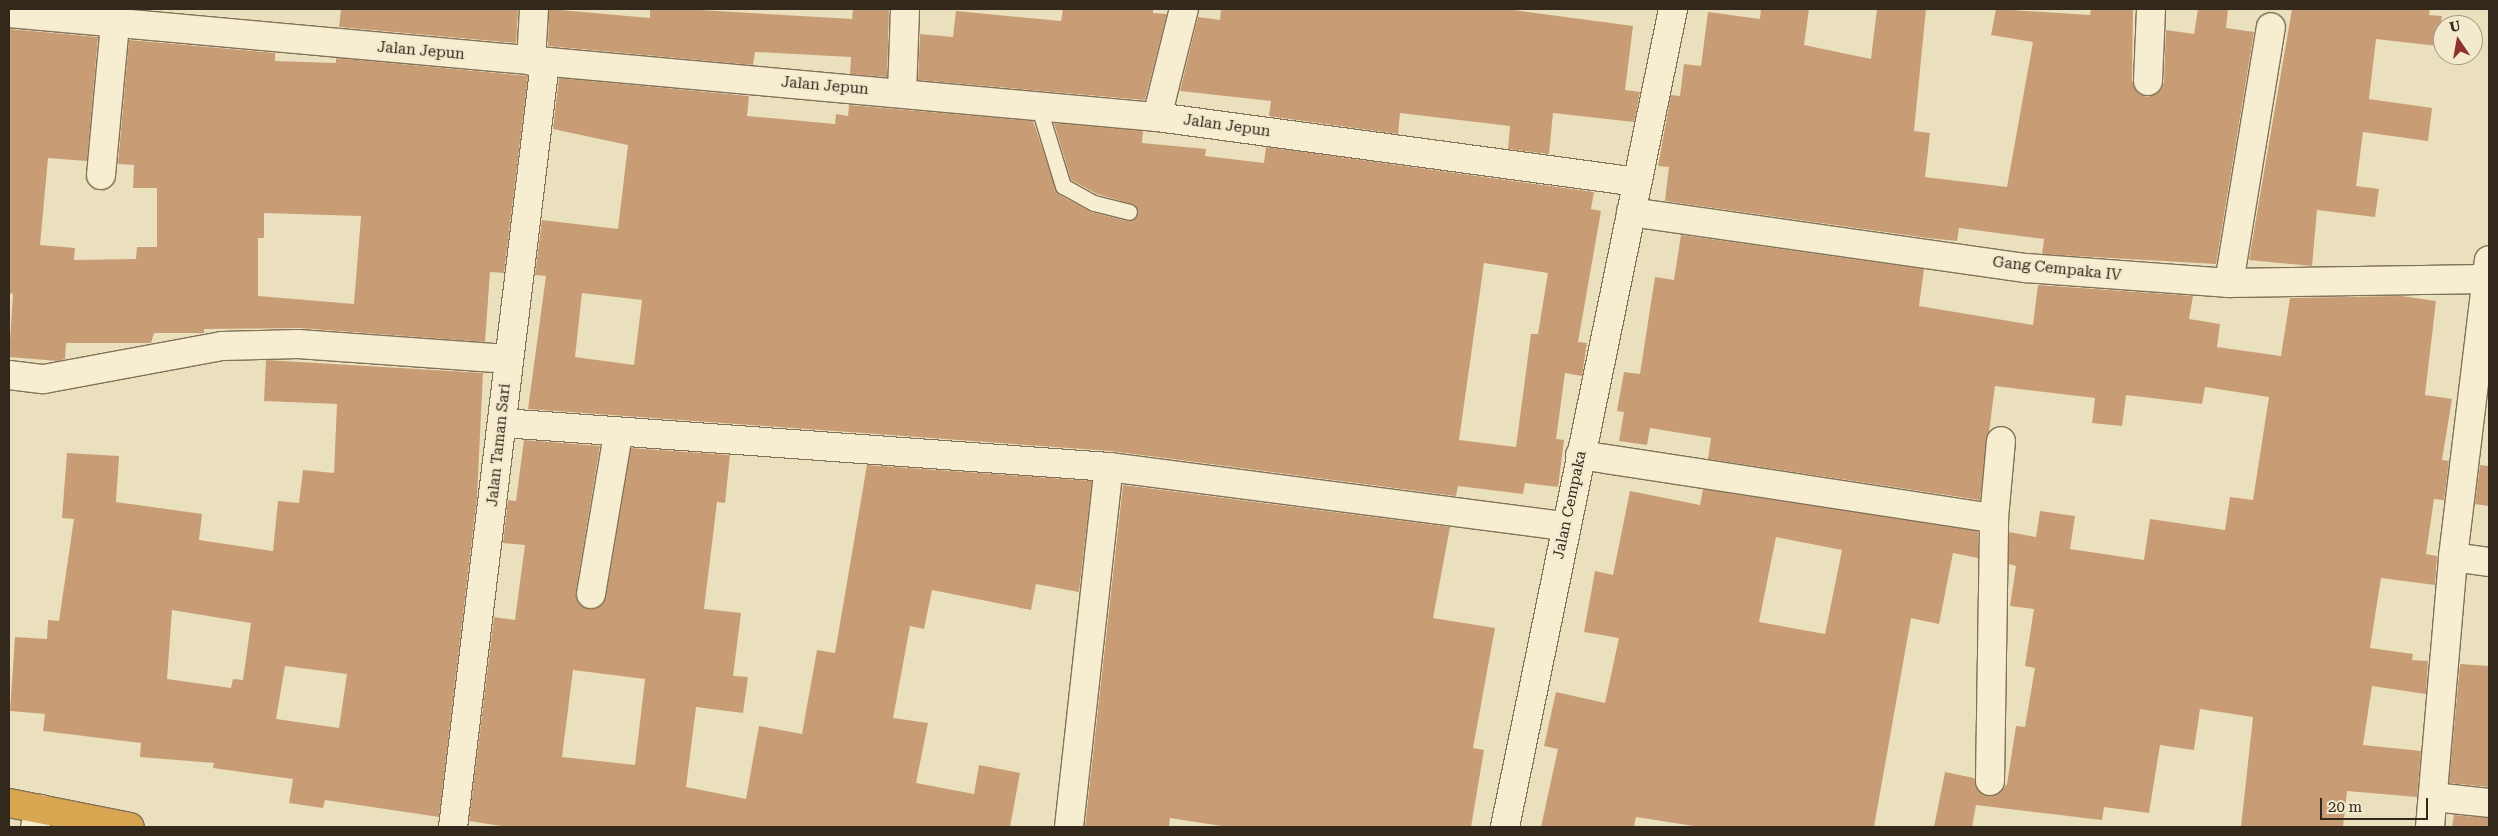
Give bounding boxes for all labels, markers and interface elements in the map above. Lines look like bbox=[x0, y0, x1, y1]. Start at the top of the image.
north arrow bbox=[2433, 15, 2483, 65]
text: U bbox=[2448, 17, 2462, 35]
street label: Jalan Jepun bbox=[376, 38, 466, 64]
street label: Jalan Jepun bbox=[780, 73, 870, 99]
street label: Jalan Jepun bbox=[1182, 111, 1272, 141]
street label: Gang Cempaka IV bbox=[1992, 253, 2122, 285]
street label: Jalan Taman Sari bbox=[484, 383, 514, 507]
street label: Jalan Cempaka bbox=[1550, 449, 1590, 561]
scale bar bbox=[2323, 788, 2430, 820]
text: 20 m bbox=[2328, 798, 2362, 816]

